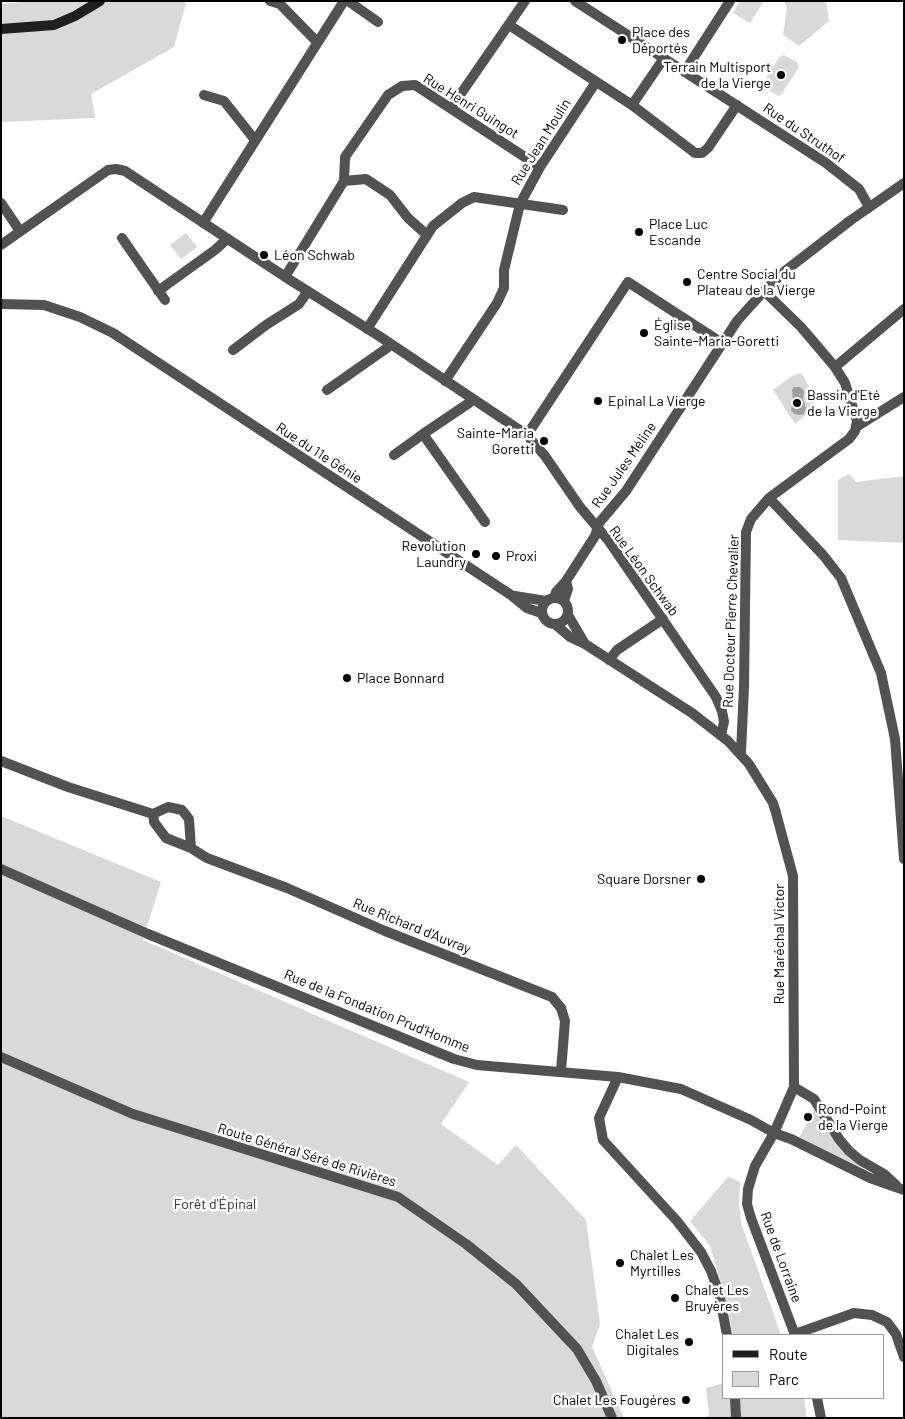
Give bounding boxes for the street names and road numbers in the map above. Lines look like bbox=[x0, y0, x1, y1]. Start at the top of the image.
street label: Rue Henri Guingot bbox=[420, 70, 522, 142]
street label: Rue Jean Moulin bbox=[508, 96, 574, 188]
street label: Rue du Struthof bbox=[760, 99, 848, 167]
street label: Rue du 11e Génie bbox=[273, 419, 365, 487]
street label: Rue Jules Méline bbox=[588, 419, 660, 511]
street label: Rue Léon Schwab bbox=[606, 523, 682, 619]
street label: Rue Docteur Pierre Chevalier bbox=[720, 534, 742, 708]
street label: Rue Maréchal Victor bbox=[771, 884, 787, 1004]
street label: Rue Richard d'Auvray bbox=[351, 895, 473, 957]
street label: Rue de la Fondation Prud'Homme bbox=[282, 966, 472, 1056]
street label: Route Général Séré de Rivières bbox=[216, 1120, 398, 1190]
street label: Rue de Lorraine bbox=[757, 1209, 805, 1305]

